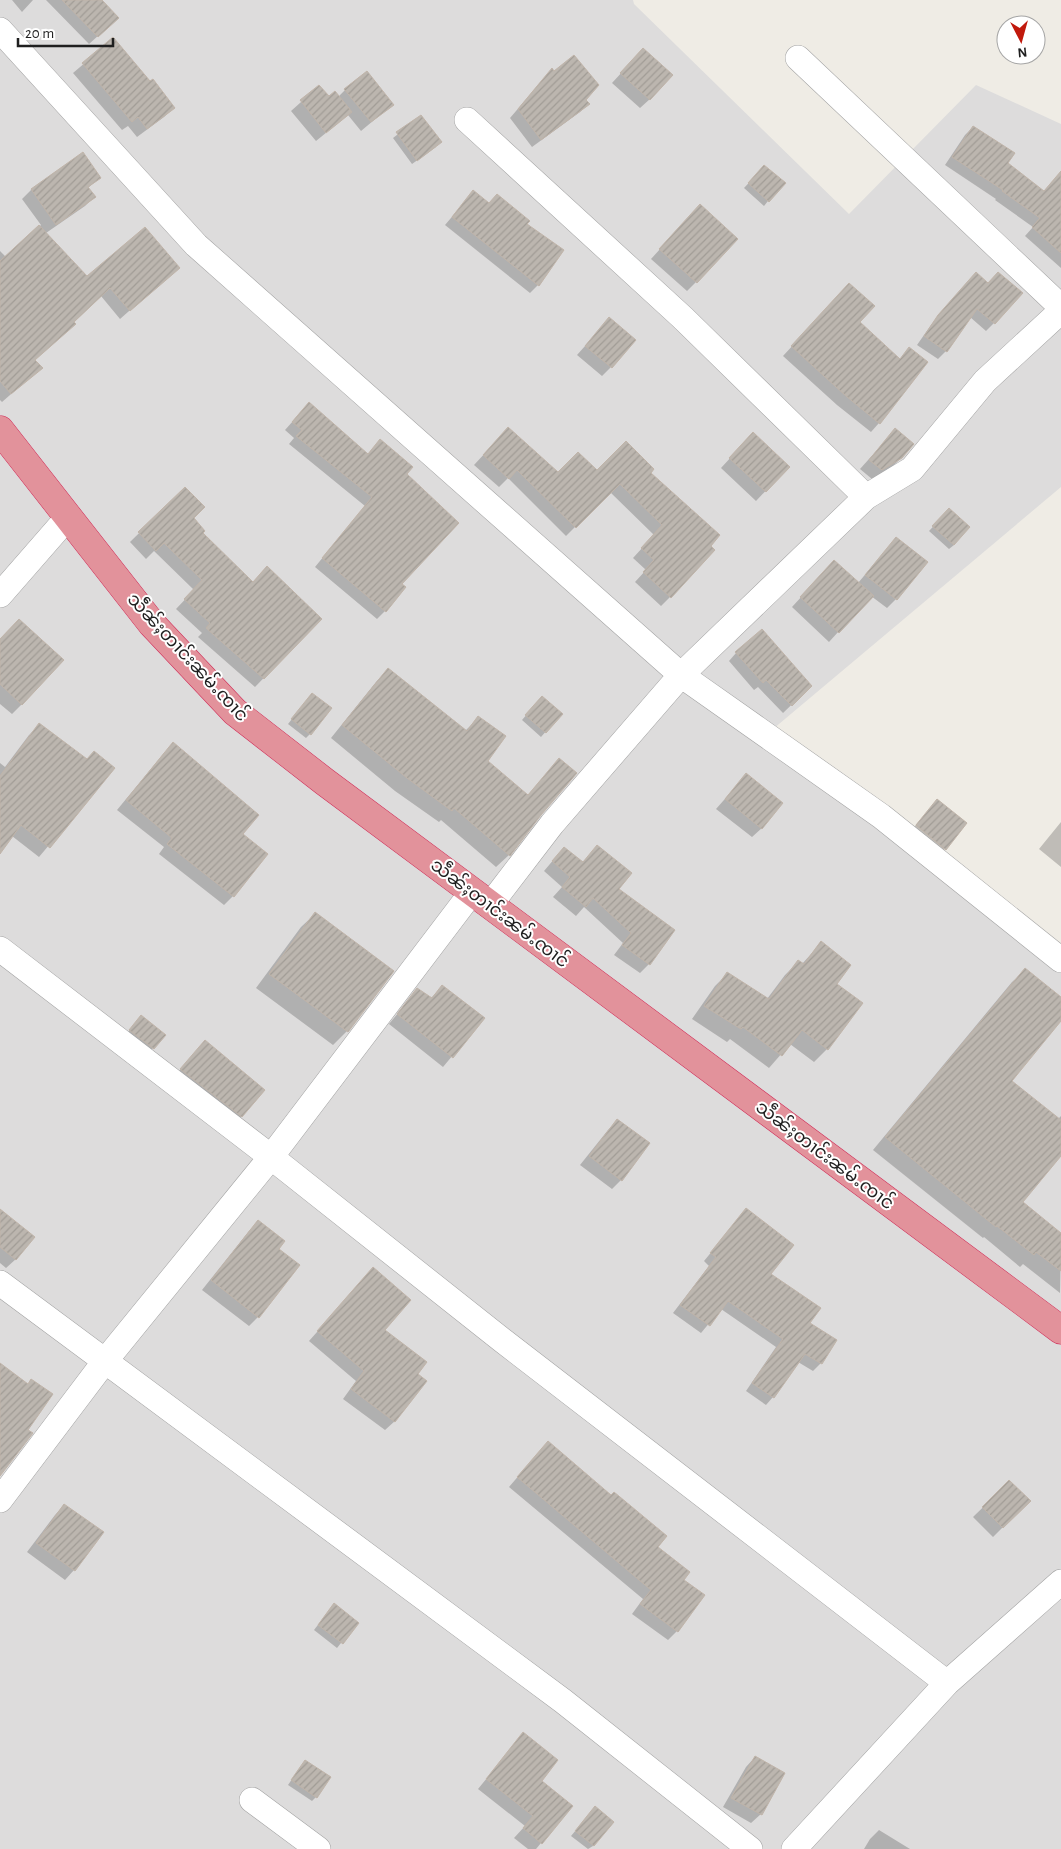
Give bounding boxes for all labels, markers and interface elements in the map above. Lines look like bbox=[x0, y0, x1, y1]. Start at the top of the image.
scale bar bbox=[18, 15, 112, 47]
north arrow bbox=[996, 15, 1046, 65]
text: 20 m bbox=[25, 26, 54, 41]
text: N bbox=[1017, 44, 1028, 59]
street label: သဵၼ်ႈတၢင်းၼမ်ႉၸၢင် bbox=[123, 586, 255, 725]
street label: သဵၼ်ႈတၢင်းၼမ်ႉၸၢင် bbox=[427, 851, 575, 971]
street label: သဵၼ်ႈတၢင်းၼမ်ႉၸၢင် bbox=[752, 1093, 900, 1213]

